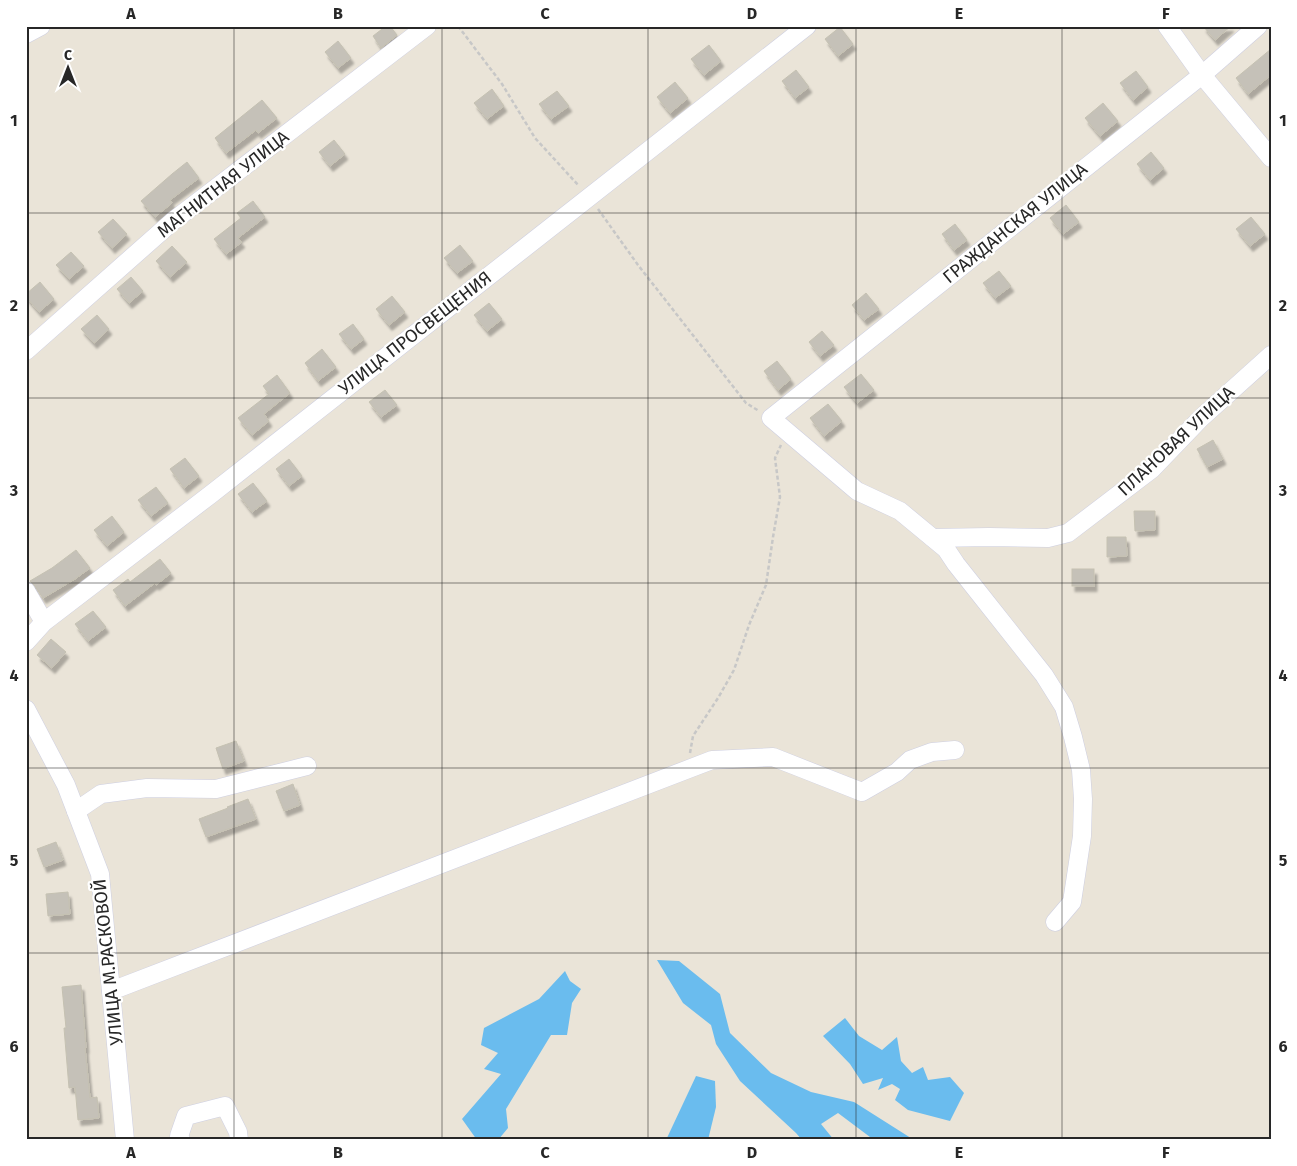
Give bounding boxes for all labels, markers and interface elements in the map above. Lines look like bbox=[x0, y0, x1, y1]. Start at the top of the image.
text: A bbox=[125, 4, 136, 23]
text: B bbox=[333, 4, 343, 23]
text: C bbox=[540, 4, 550, 23]
text: D bbox=[747, 4, 757, 23]
text: E bbox=[955, 4, 963, 23]
text: F bbox=[1162, 4, 1170, 23]
north arrow bbox=[42, 42, 92, 92]
text: С bbox=[64, 47, 72, 64]
text: 1 bbox=[10, 111, 18, 130]
text: 1 bbox=[1279, 111, 1287, 130]
street label: МАГНИТНАЯ УЛИЦА bbox=[153, 125, 294, 242]
street label: ГРАЖДАНСКАЯ УЛИЦА bbox=[938, 158, 1092, 288]
street label: УЛИЦА ПРОСВЕЩЕНИЯ bbox=[334, 266, 496, 400]
text: 2 bbox=[10, 296, 18, 315]
text: 2 bbox=[1279, 296, 1287, 315]
street label: ПЛАНОВАЯ УЛИЦА bbox=[1113, 381, 1239, 501]
text: 3 bbox=[9, 481, 18, 500]
text: 3 bbox=[1278, 481, 1287, 500]
text: 4 bbox=[9, 666, 19, 685]
text: 4 bbox=[1278, 666, 1288, 685]
text: 5 bbox=[10, 851, 19, 870]
text: 5 bbox=[1279, 851, 1288, 870]
street label: УЛИЦА М.РАСКОВОЙ bbox=[88, 878, 128, 1046]
text: 6 bbox=[9, 1037, 19, 1056]
text: 6 bbox=[1278, 1037, 1288, 1056]
text: A bbox=[125, 1143, 136, 1162]
text: B bbox=[333, 1143, 343, 1162]
text: C bbox=[540, 1143, 550, 1162]
text: D bbox=[747, 1143, 757, 1162]
text: E bbox=[955, 1143, 963, 1162]
text: F bbox=[1162, 1143, 1170, 1162]

